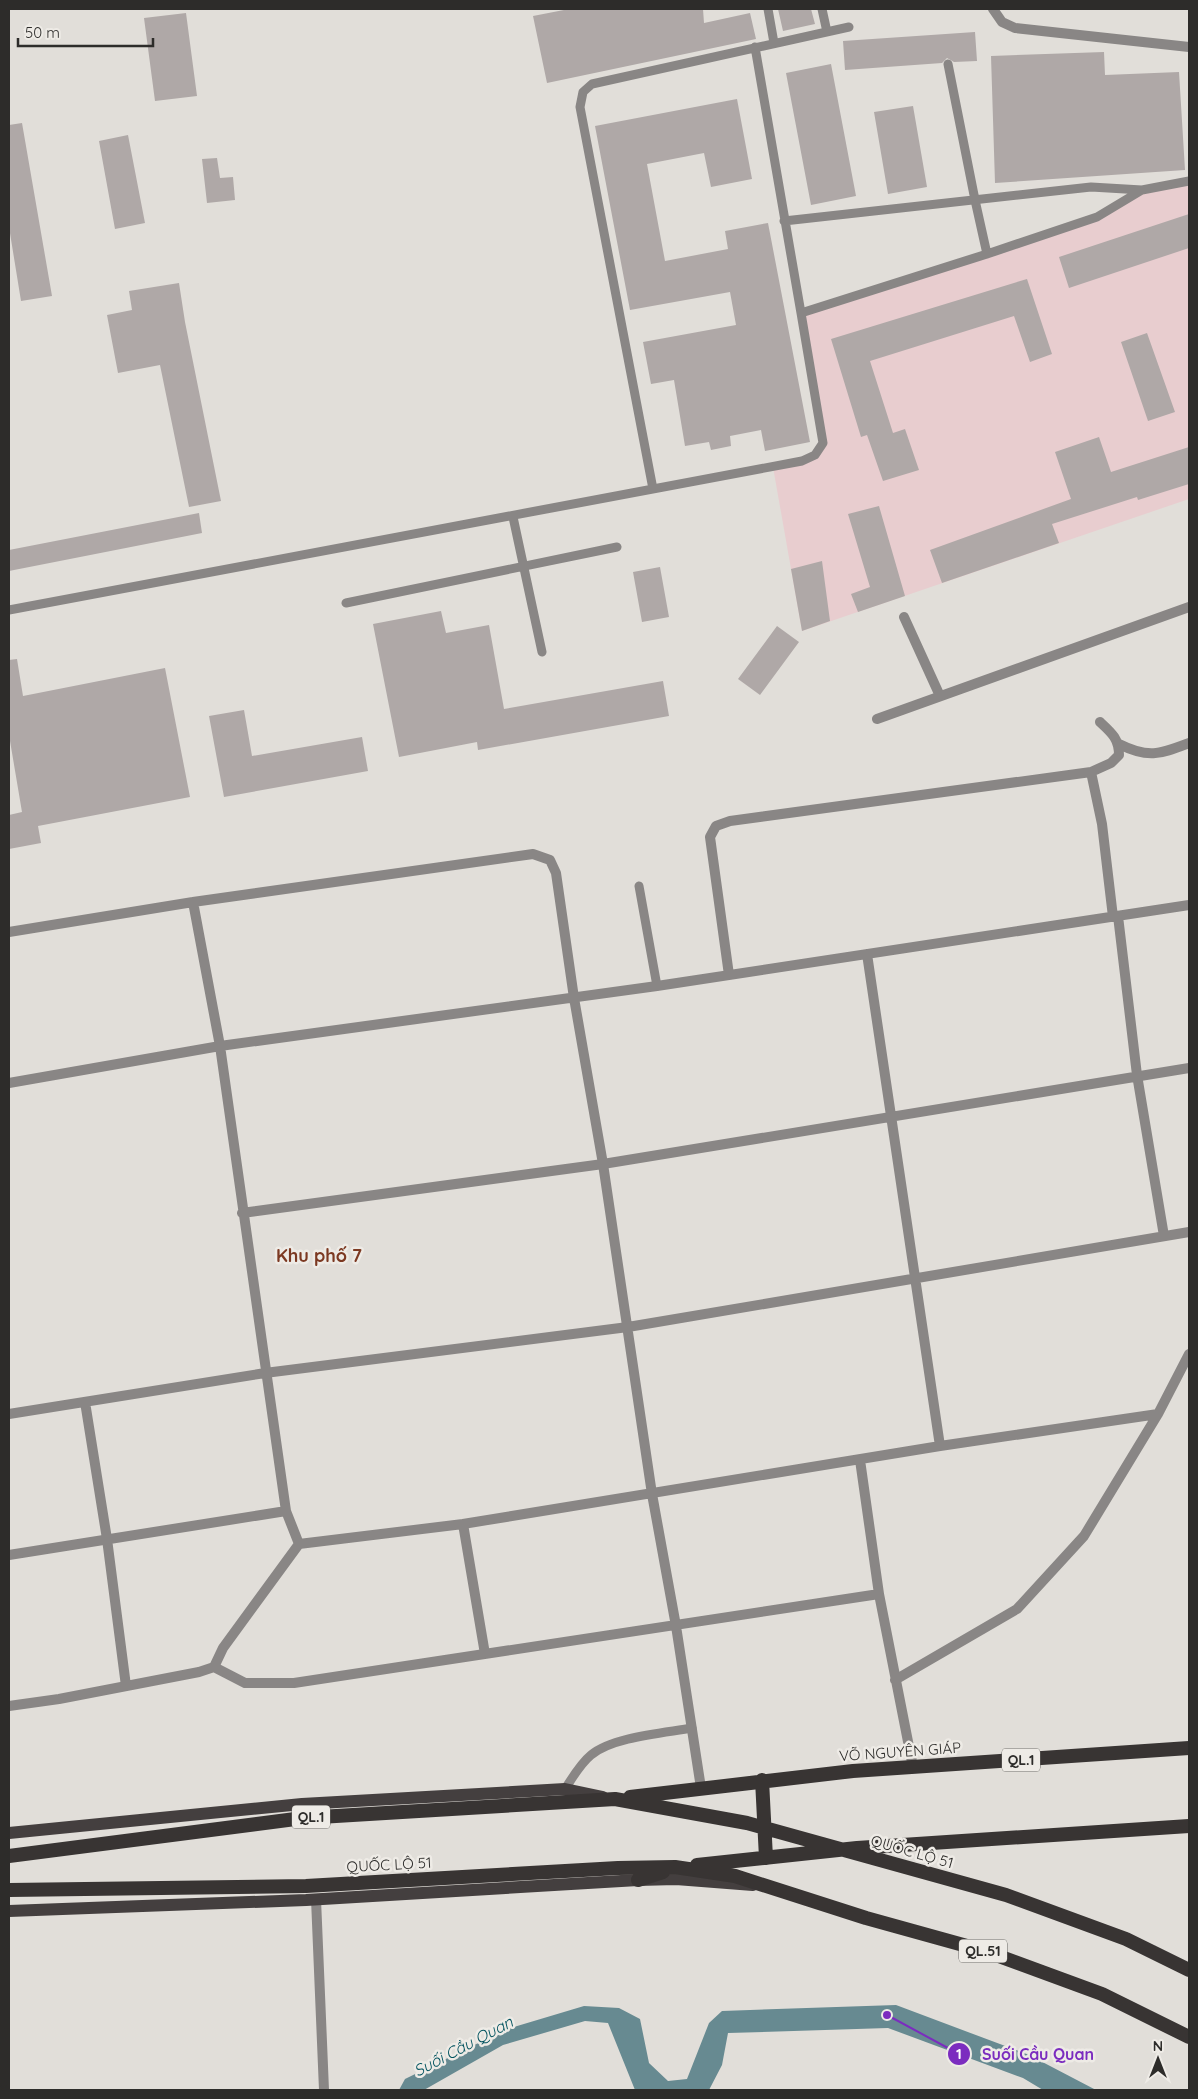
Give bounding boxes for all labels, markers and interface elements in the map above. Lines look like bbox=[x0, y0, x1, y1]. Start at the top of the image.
scale bar bbox=[18, 15, 152, 47]
text: 50 m bbox=[25, 23, 60, 42]
district label: Khu phố 7 bbox=[276, 1244, 362, 1267]
street label: VÕ NGUYÊN GIÁP bbox=[838, 1738, 962, 1765]
road number: QL.1 bbox=[1002, 1748, 1040, 1772]
road number: QL.1 bbox=[292, 1805, 330, 1828]
street label: QUỐC LỘ 51 bbox=[869, 1831, 956, 1872]
street label: QUỐC LỘ 51 bbox=[346, 1853, 432, 1876]
road number: QL.51 bbox=[959, 1940, 1007, 1962]
water label: Suối Cầu Quan bbox=[410, 2011, 517, 2081]
north arrow bbox=[1133, 2034, 1183, 2084]
text: N bbox=[1153, 2037, 1163, 2055]
callout: Suối Cầu Quan bbox=[947, 2039, 1104, 2070]
text: 1 bbox=[956, 2044, 962, 2063]
text: Suối Cầu Quan bbox=[982, 2044, 1094, 2064]

